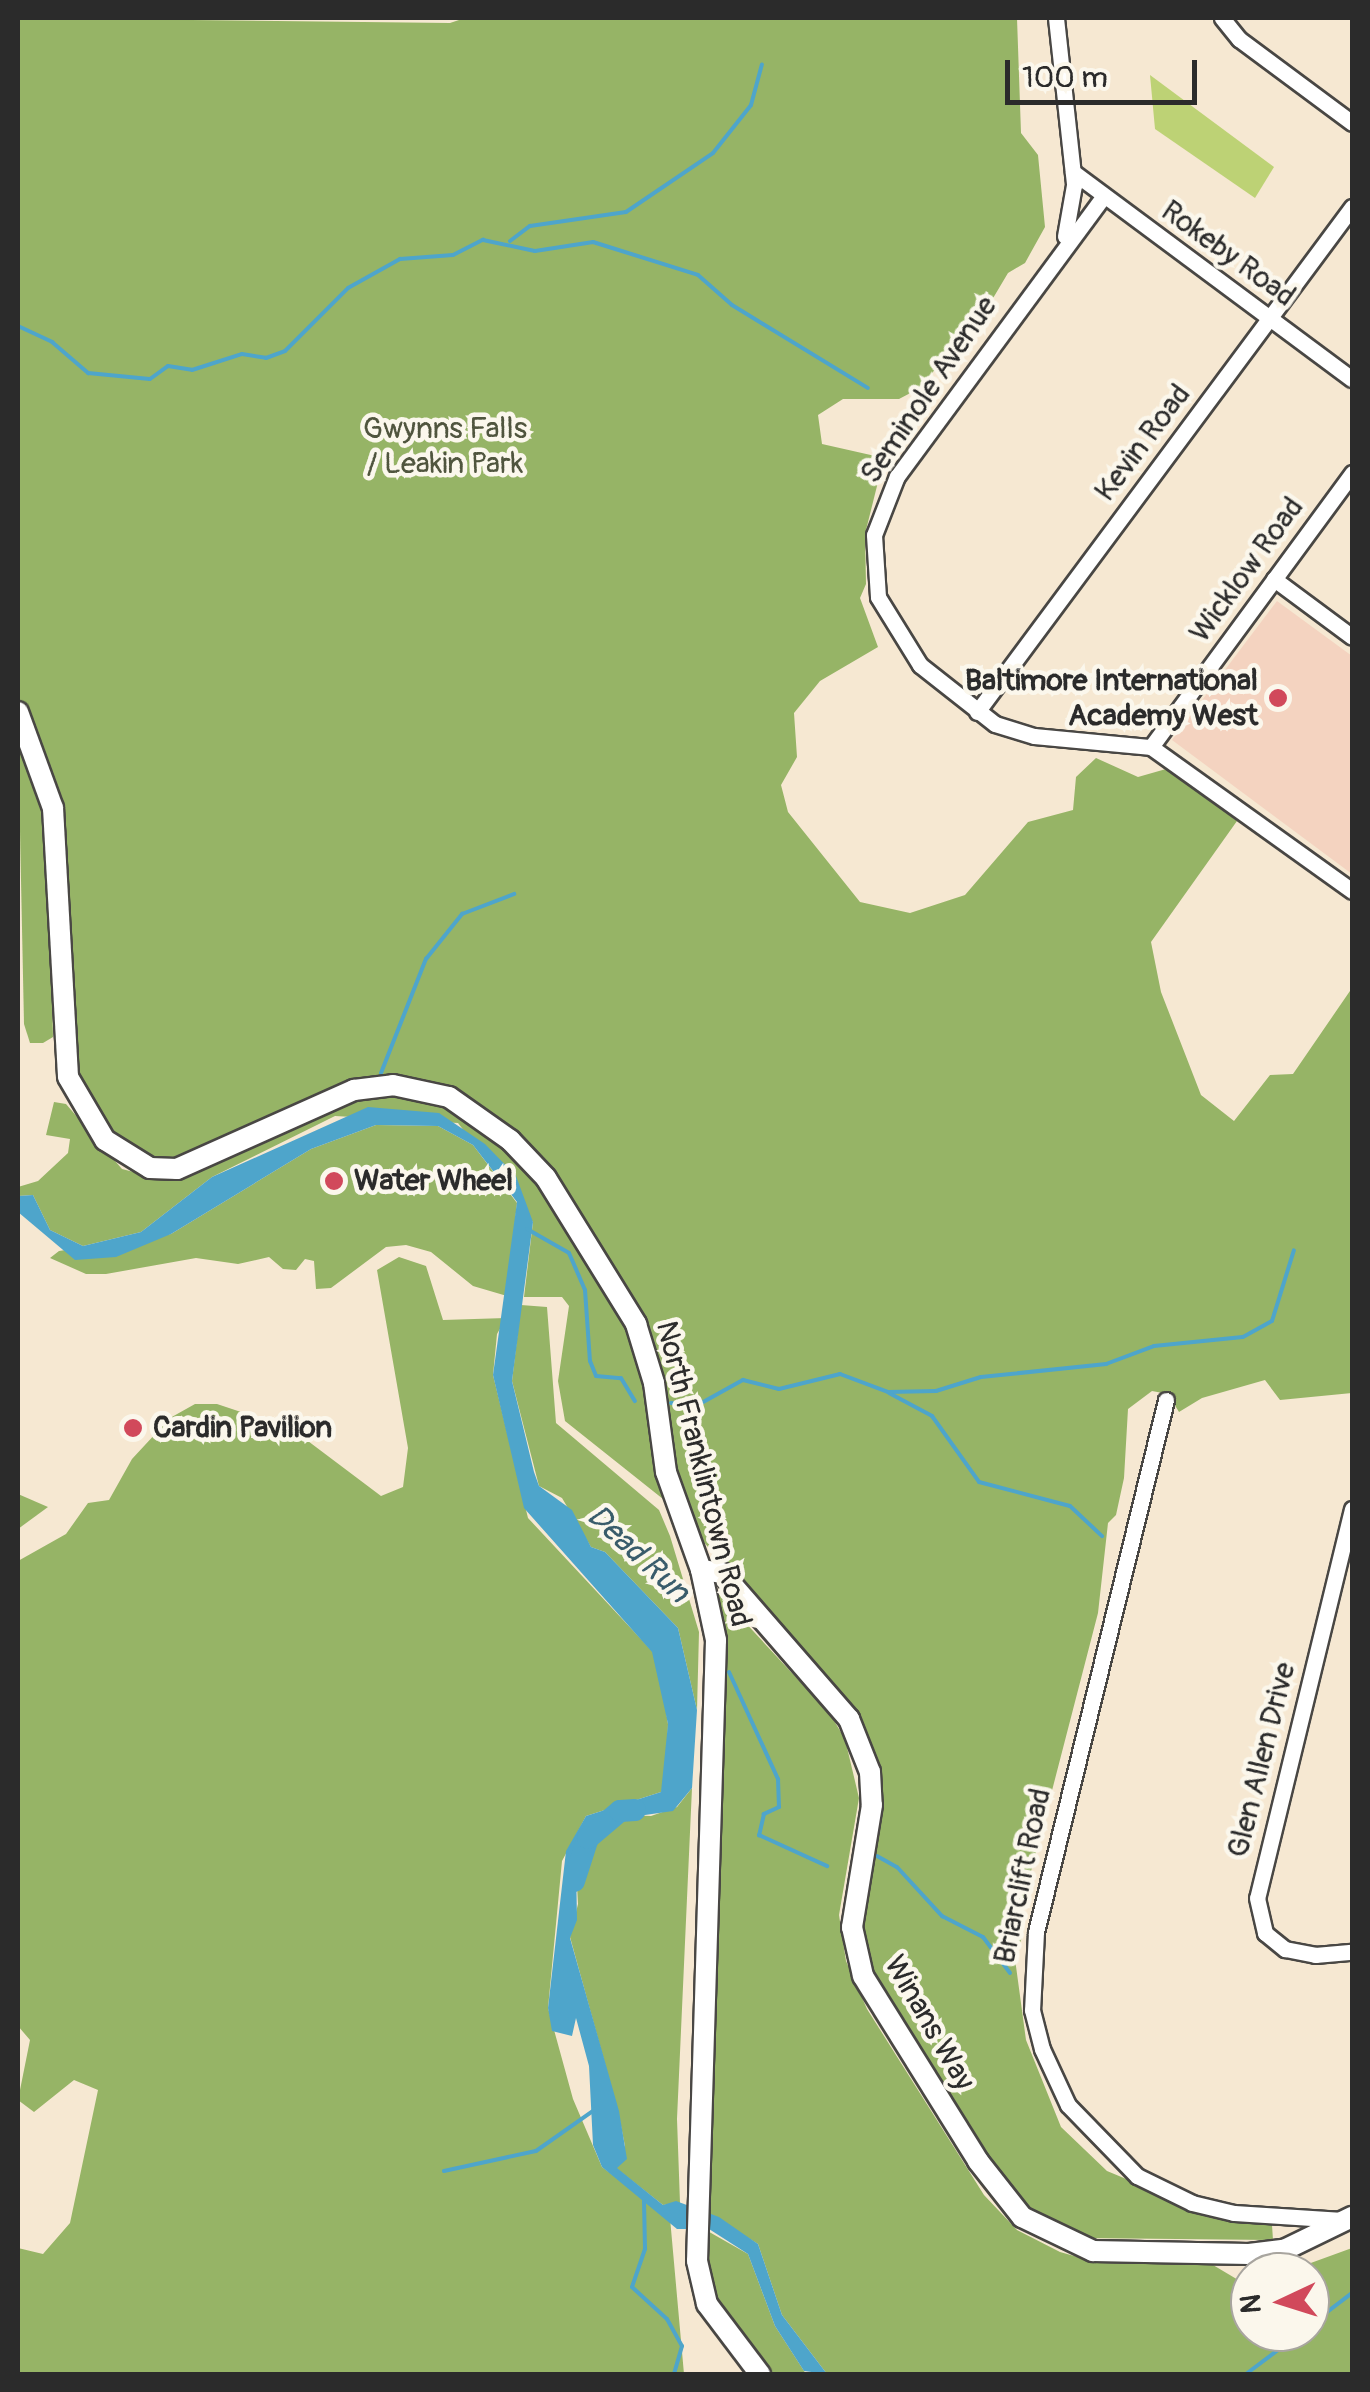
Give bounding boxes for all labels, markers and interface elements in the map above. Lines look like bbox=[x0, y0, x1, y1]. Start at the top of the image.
scale bar bbox=[1010, 40, 1202, 102]
text: 100 m bbox=[1022, 59, 1108, 96]
street label: Rokeby Road bbox=[1154, 193, 1302, 315]
street label: Seminole Avenue bbox=[853, 290, 1005, 490]
street label: Kevin Road bbox=[1087, 377, 1199, 509]
park label: Gwynns Falls / Leakin Park bbox=[363, 411, 527, 482]
street label: Wicklow Road bbox=[1182, 490, 1312, 650]
place label: Baltimore International Academy West bbox=[965, 663, 1258, 734]
marker: Baltimore International Academy West bbox=[1267, 687, 1289, 709]
place label: Water Wheel bbox=[354, 1163, 513, 1199]
marker: Water Wheel bbox=[323, 1170, 345, 1192]
street label: North Franklintown Road bbox=[648, 1317, 758, 1631]
place label: Cardin Pavilion bbox=[153, 1410, 332, 1446]
marker: Cardin Pavilion bbox=[122, 1417, 144, 1439]
water label: Dead Run bbox=[579, 1497, 697, 1611]
street label: Glen Allen Drive bbox=[1220, 1659, 1304, 1861]
street label: Briarclift Road bbox=[987, 1785, 1059, 1967]
street label: Winans Way bbox=[876, 1949, 982, 2097]
north arrow bbox=[1230, 2252, 1330, 2352]
text: N bbox=[1233, 2293, 1270, 2315]

